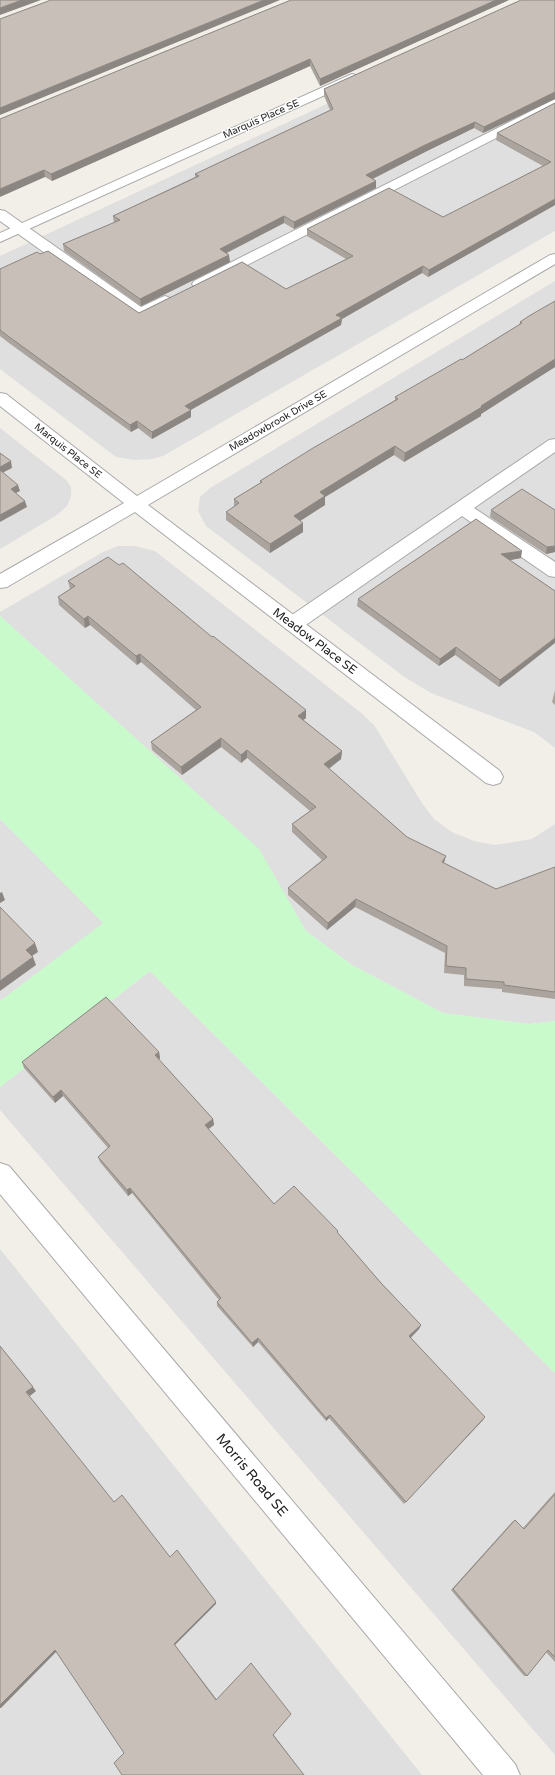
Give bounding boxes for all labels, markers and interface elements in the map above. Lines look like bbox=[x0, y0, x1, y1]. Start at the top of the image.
street label: Marquis Place SE bbox=[221, 97, 301, 141]
street label: Meadowbrook Drive SE bbox=[227, 388, 329, 454]
street label: Marquis Place SE bbox=[32, 421, 104, 481]
street label: Meadow Place SE bbox=[270, 605, 360, 677]
street label: Morris Road SE bbox=[212, 1430, 292, 1520]

